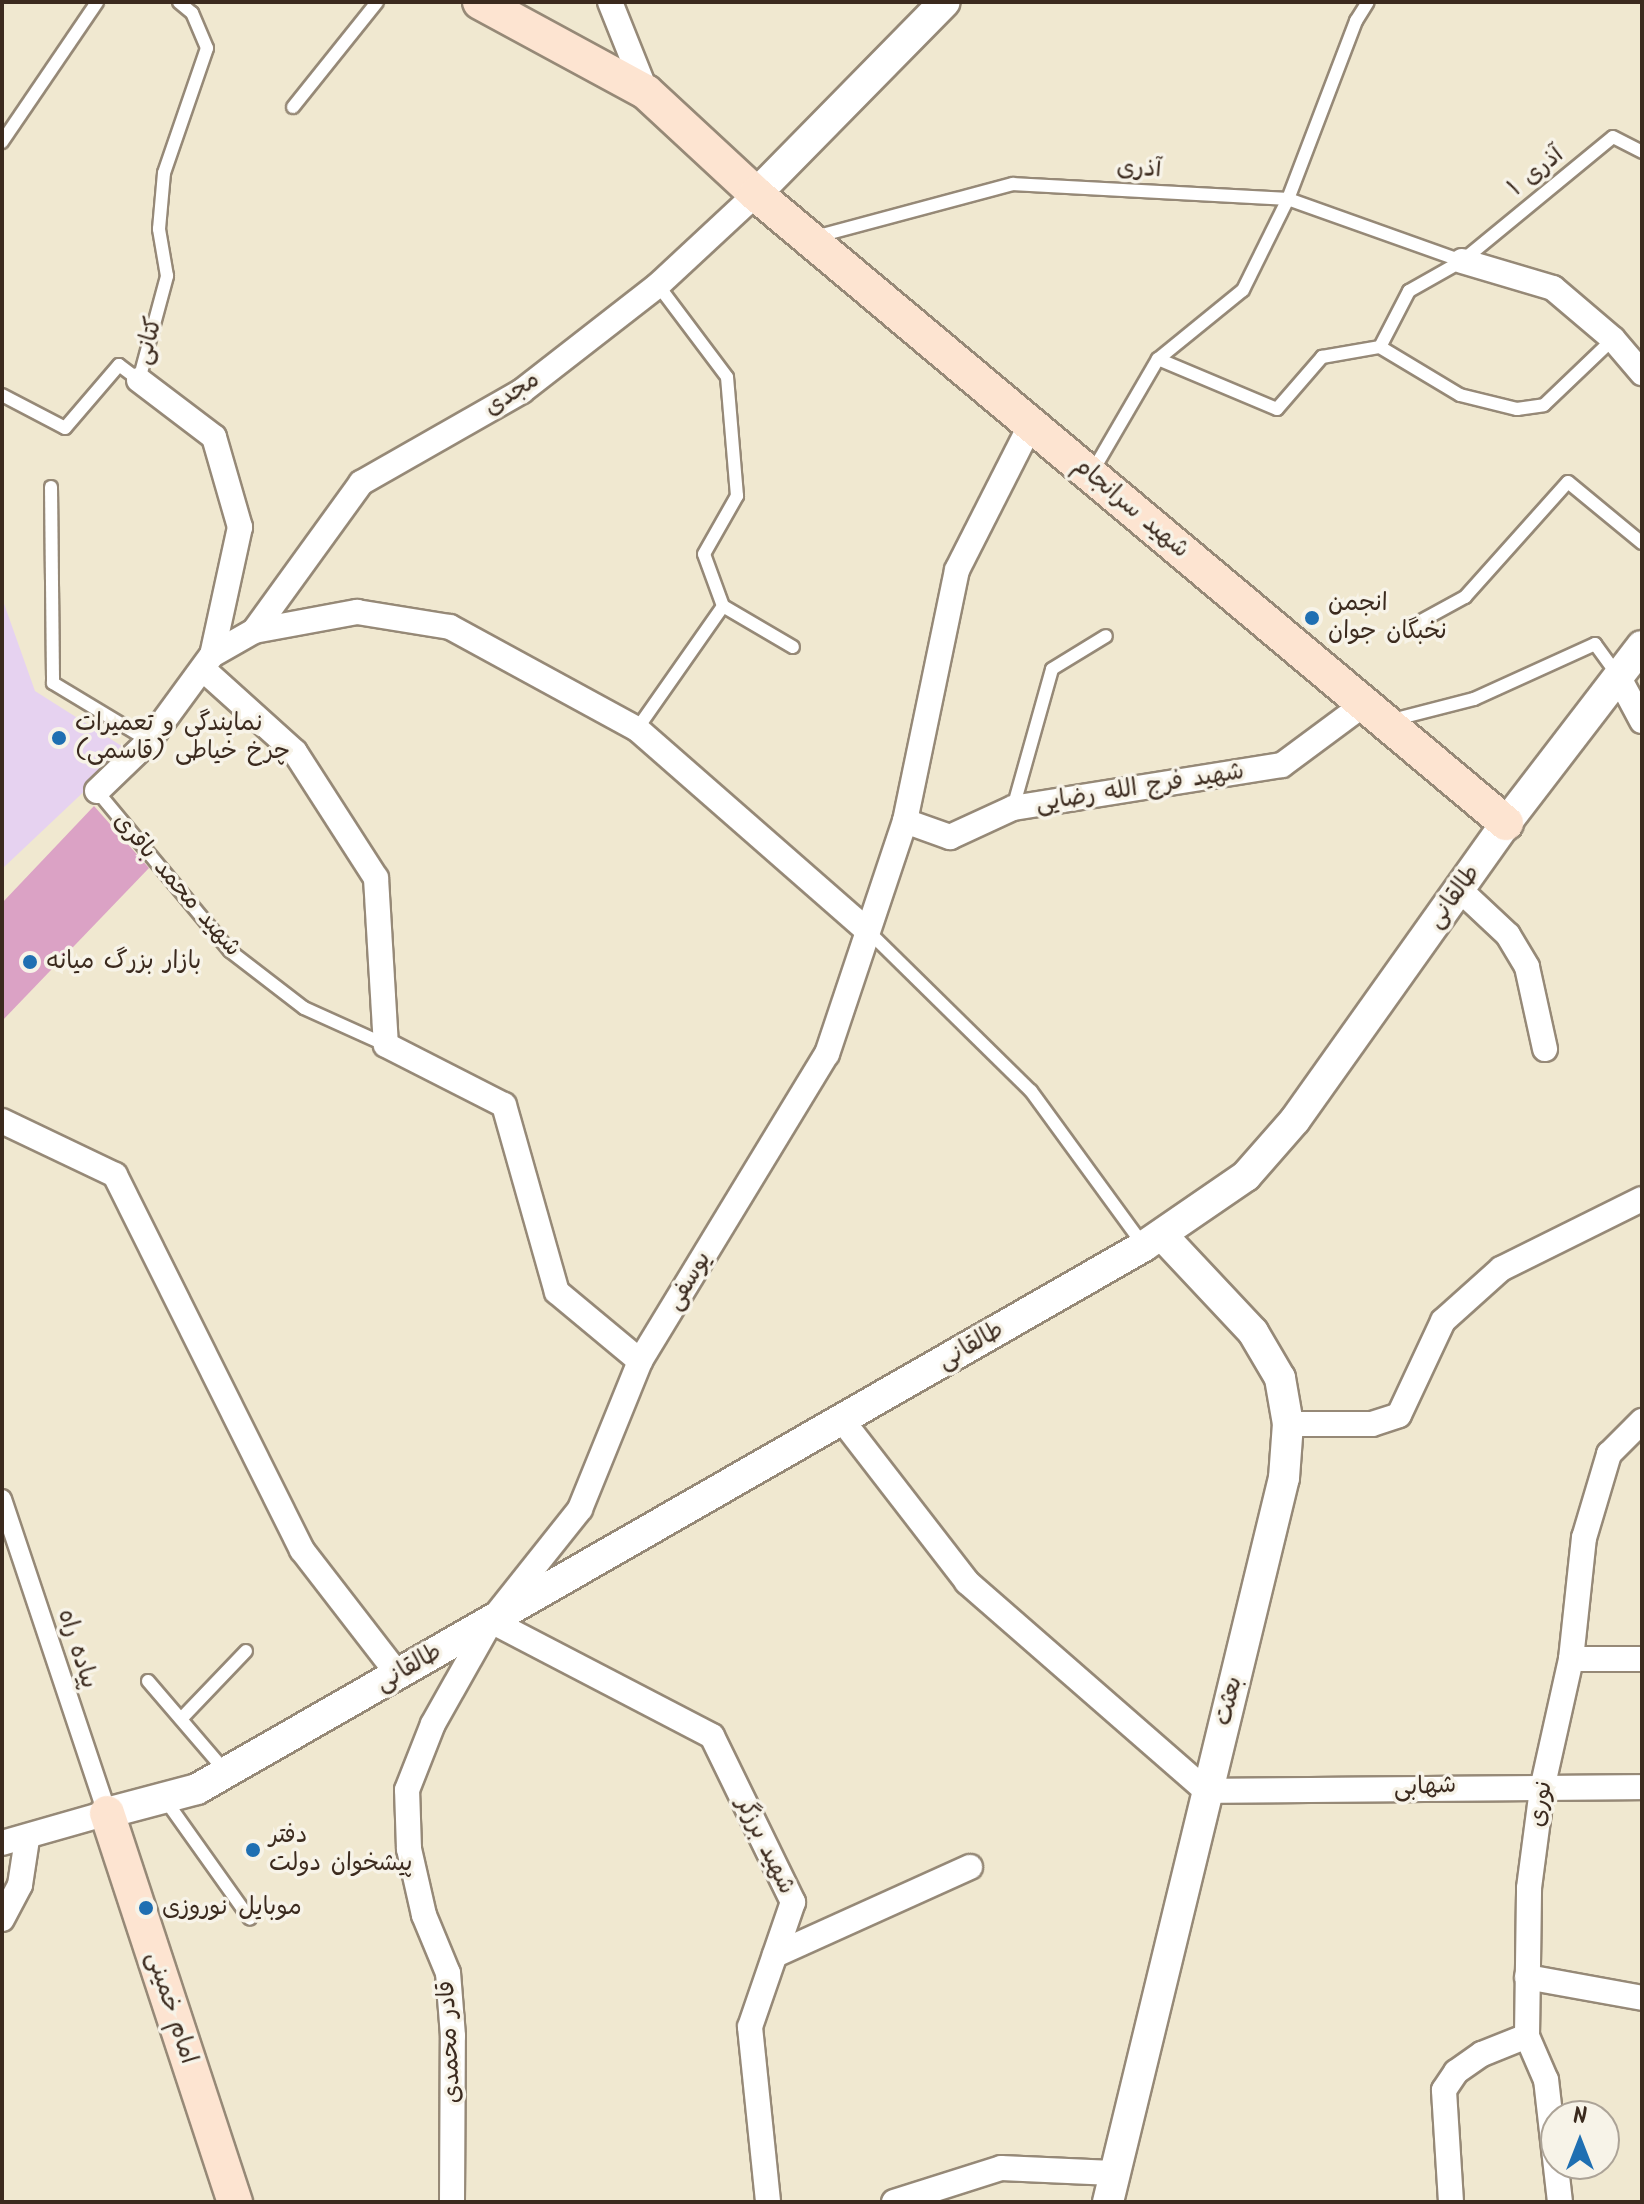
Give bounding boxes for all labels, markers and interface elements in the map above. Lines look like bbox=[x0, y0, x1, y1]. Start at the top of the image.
street label: آذری ۱ bbox=[1502, 141, 1570, 203]
street label: آذری bbox=[1116, 153, 1162, 185]
street label: کتانی bbox=[129, 314, 169, 368]
street label: مجدی bbox=[479, 366, 545, 422]
street label: شهید سرانجام bbox=[1067, 451, 1195, 565]
place label: انجمن نخبگان جوان bbox=[1328, 590, 1447, 646]
marker: انجمن نخبگان جوان bbox=[1303, 609, 1321, 627]
place label: نمایندگی و تعمیرات چرخ خیاطی (قاسمی) bbox=[75, 710, 290, 766]
marker: نمایندگی و تعمیرات چرخ خیاطی (قاسمی) bbox=[50, 729, 68, 747]
street label: شهید فرج الله رضایی bbox=[1034, 757, 1246, 819]
street label: شهید محمد باقری bbox=[107, 807, 247, 963]
street label: طالقانی bbox=[1421, 860, 1487, 934]
place label: بازار بزرگ میانه bbox=[46, 948, 201, 976]
marker: بازار بزرگ میانه bbox=[21, 953, 39, 971]
street label: یوسفی bbox=[660, 1246, 718, 1316]
street label: طالقانی bbox=[933, 1316, 1009, 1376]
street label: پیاده راه bbox=[51, 1606, 103, 1692]
street label: طالقانی bbox=[371, 1638, 447, 1698]
street label: بعثت bbox=[1209, 1673, 1249, 1729]
street label: شهابی bbox=[1393, 1771, 1457, 1803]
street label: نوری bbox=[1523, 1779, 1559, 1829]
street label: شهید برزگر bbox=[729, 1793, 801, 1899]
place label: دفتر پیشخوان دولت bbox=[269, 1822, 413, 1878]
marker: دفتر پیشخوان دولت bbox=[244, 1841, 262, 1859]
place label: موبایل نوروزی bbox=[162, 1894, 302, 1922]
marker: موبایل نوروزی bbox=[137, 1899, 155, 1917]
street label: امام خمینی bbox=[139, 1948, 203, 2068]
street label: قادر محمدی bbox=[432, 1980, 468, 2104]
north arrow bbox=[1540, 2100, 1620, 2180]
text: N bbox=[1573, 2100, 1587, 2135]

